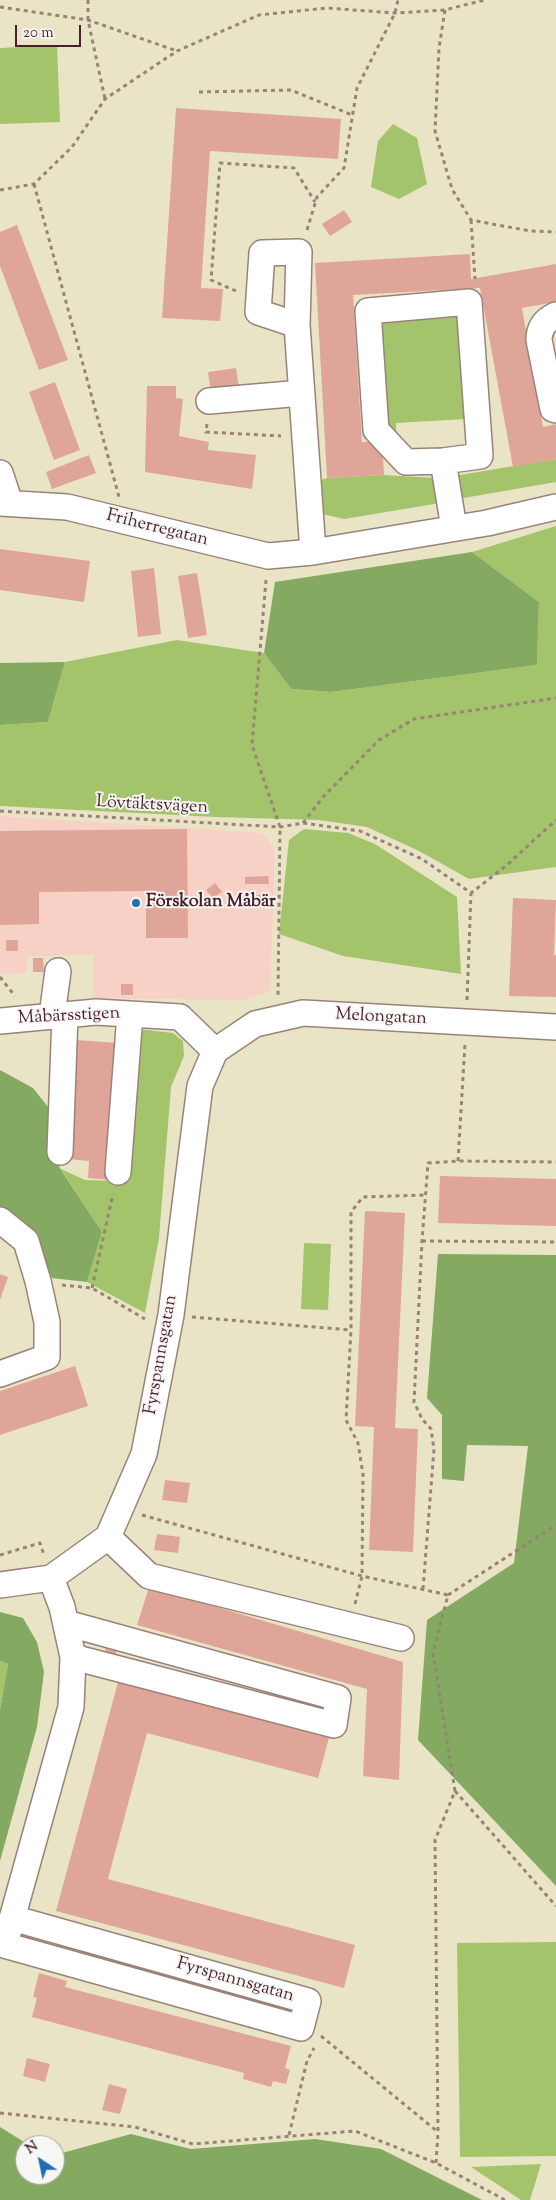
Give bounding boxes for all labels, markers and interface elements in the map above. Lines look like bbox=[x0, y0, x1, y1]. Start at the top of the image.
scale bar bbox=[18, 15, 84, 47]
text: 20 m bbox=[23, 23, 54, 44]
street label: Friherregatan bbox=[104, 506, 210, 552]
street label: Lövtäktsvägen bbox=[95, 792, 209, 820]
place label: Förskolan Måbär bbox=[146, 892, 276, 914]
marker: Förskolan Måbär bbox=[130, 897, 142, 909]
street label: Måbärsstigen bbox=[17, 1004, 121, 1030]
street label: Melongatan bbox=[335, 1005, 427, 1031]
street label: Fyrspannsgatan bbox=[141, 1293, 183, 1417]
street label: Fyrspannsgatan bbox=[174, 1954, 296, 2008]
north arrow bbox=[15, 2135, 65, 2185]
text: N bbox=[22, 2137, 42, 2160]

